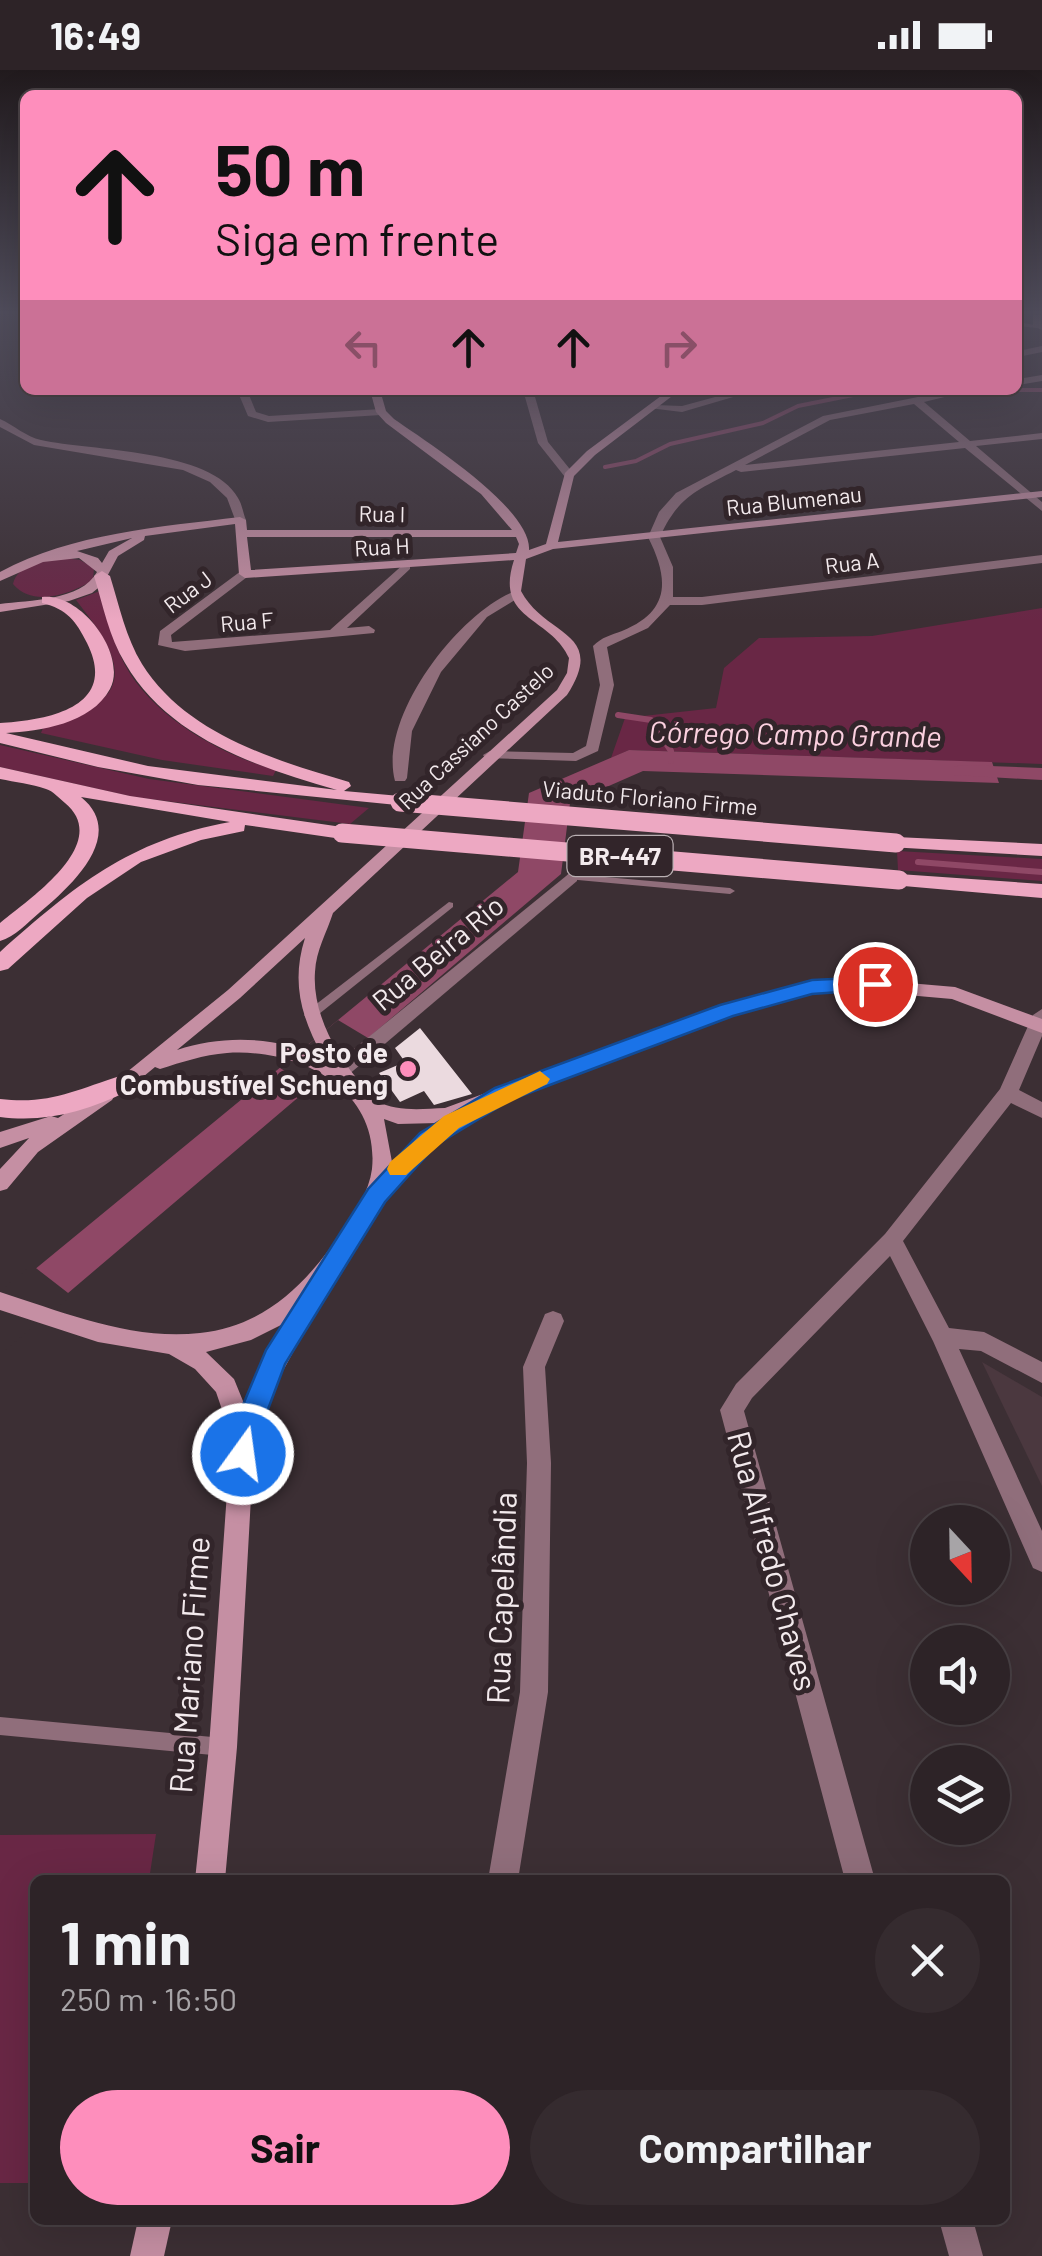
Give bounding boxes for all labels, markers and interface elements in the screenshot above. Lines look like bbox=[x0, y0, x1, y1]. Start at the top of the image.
text: 16:49 bbox=[50, 12, 141, 58]
text: 50 m bbox=[215, 126, 365, 210]
icon: ahead bbox=[50, 130, 180, 260]
text: Siga em frente bbox=[215, 211, 499, 265]
icon: left bbox=[336, 320, 391, 375]
icon: ahead bbox=[441, 320, 496, 375]
icon: ahead bbox=[546, 320, 601, 375]
icon: right bbox=[651, 320, 706, 375]
street label: Rua Blumenau bbox=[725, 480, 863, 520]
street label: Rua I bbox=[358, 500, 406, 526]
street label: Rua H bbox=[354, 532, 410, 560]
street label: Rua A bbox=[823, 546, 880, 578]
street label: Rua J bbox=[158, 565, 217, 618]
street label: Rua F bbox=[219, 606, 275, 636]
street label: Rua Cassiano Castelo bbox=[392, 657, 558, 814]
water label: Córrego Campo Grande bbox=[648, 712, 942, 754]
street label: Viaduto Floriano Firme bbox=[541, 775, 759, 819]
road number: BR-447 bbox=[568, 836, 672, 876]
street label: Rua Beira Rio bbox=[365, 887, 510, 1017]
pin bbox=[833, 942, 918, 1027]
icon: arrive bbox=[848, 957, 903, 1012]
place label: Posto de Combustível Schueng bbox=[120, 1035, 388, 1101]
marker: Posto de Combustível Schueng bbox=[397, 1058, 419, 1080]
position arrow bbox=[191, 1402, 295, 1506]
street label: Rua Alfredo Chaves bbox=[721, 1427, 827, 1694]
street label: Rua Capelândia bbox=[477, 1491, 523, 1705]
north arrow bbox=[910, 1505, 1010, 1605]
map controls bbox=[910, 1505, 1010, 1845]
street label: Rua Mariano Firme bbox=[160, 1535, 216, 1794]
button: sound bbox=[910, 1625, 1010, 1725]
button: layers bbox=[910, 1745, 1010, 1845]
text: 1 min bbox=[60, 1905, 191, 1977]
button: close bbox=[875, 1908, 980, 2013]
text: 250 m · 16:50 bbox=[60, 1979, 237, 2017]
button: Sair bbox=[60, 2090, 510, 2205]
button: Compartilhar bbox=[530, 2090, 980, 2205]

